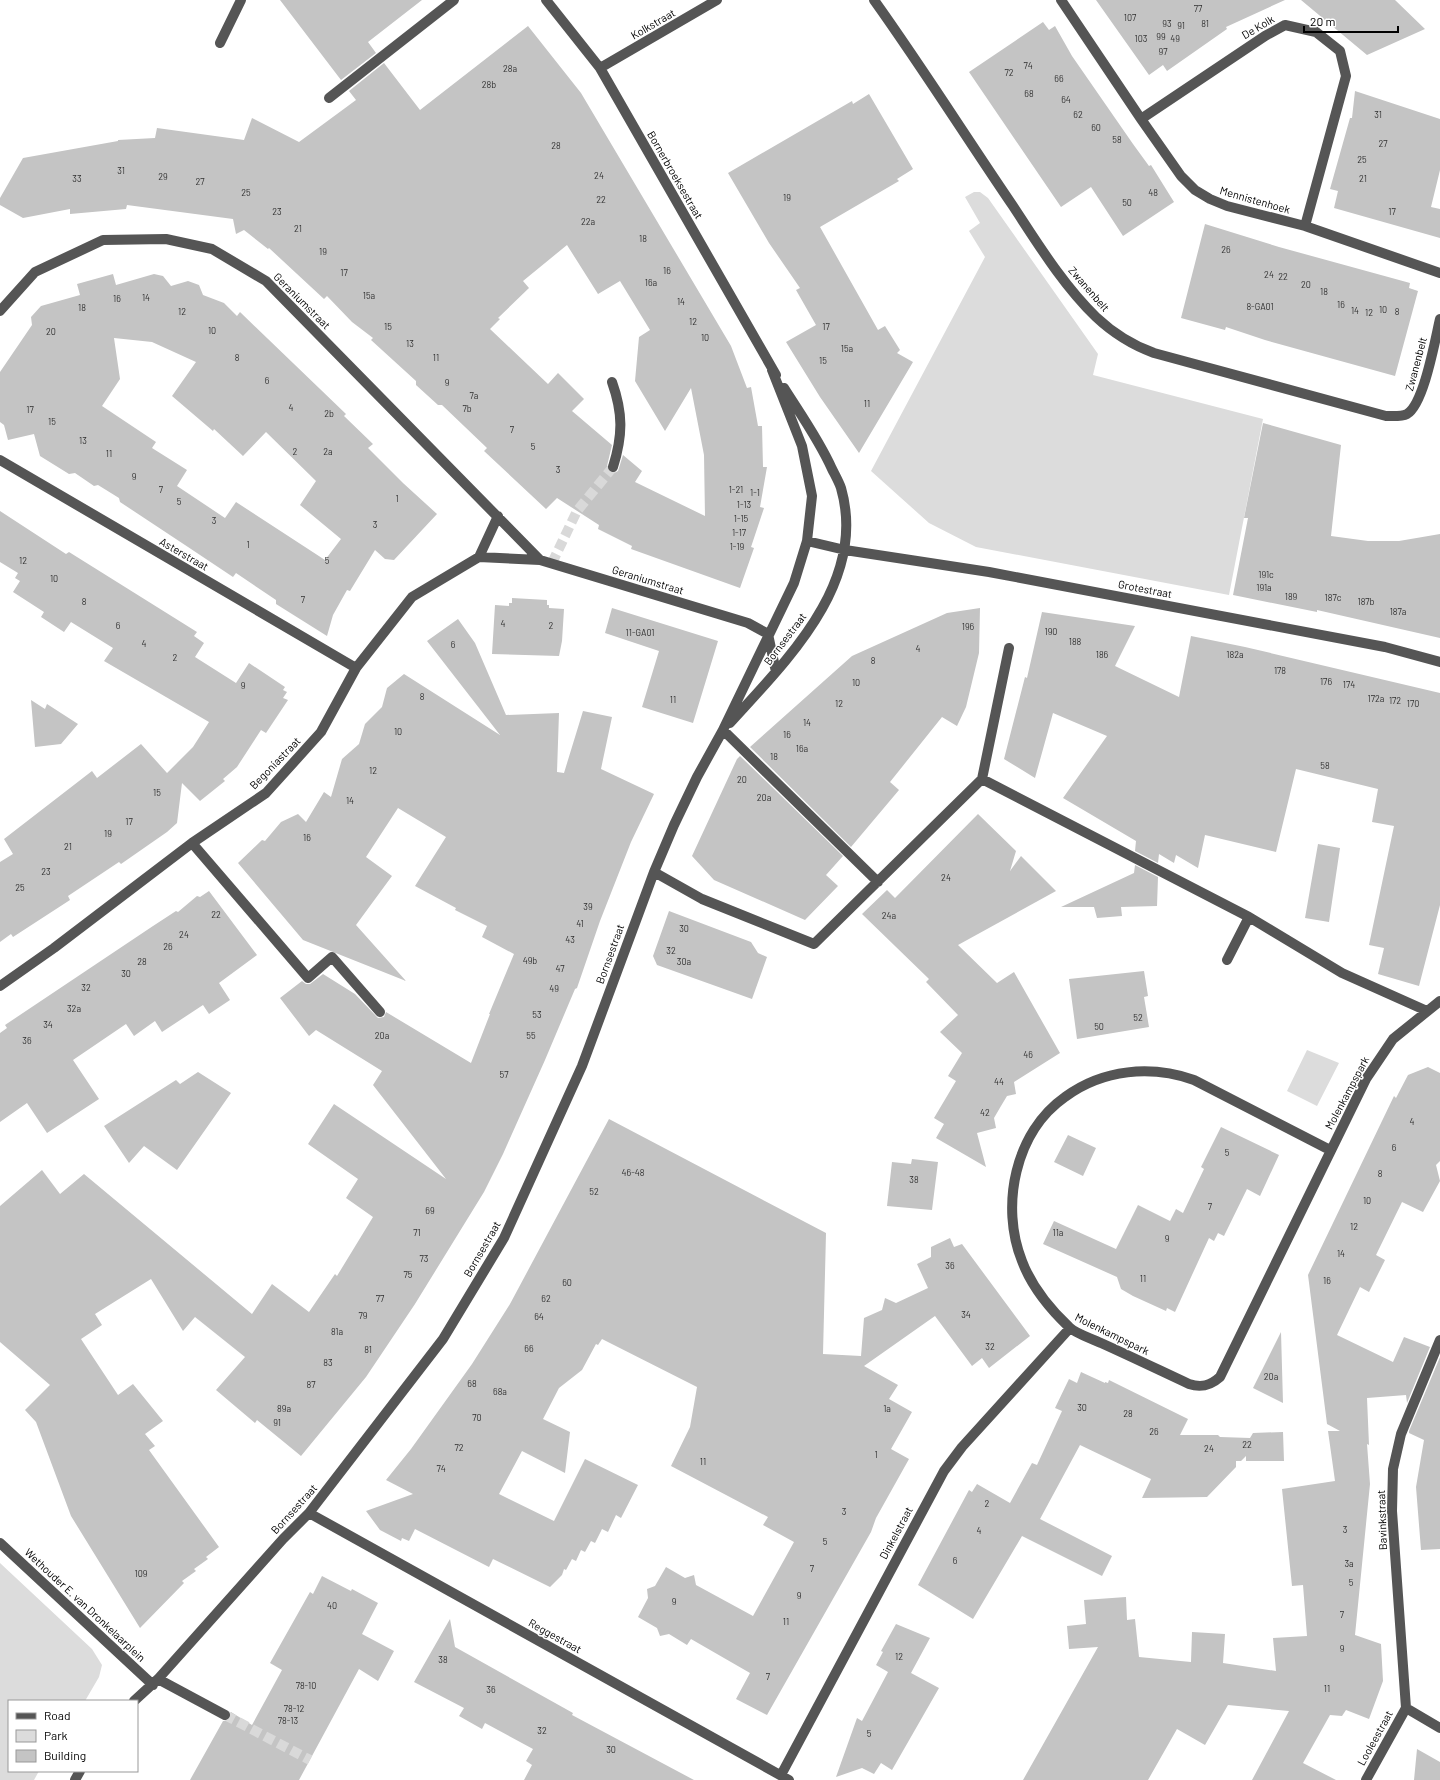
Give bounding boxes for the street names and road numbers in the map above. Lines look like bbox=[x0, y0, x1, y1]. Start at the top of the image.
street label: Kolkstraat bbox=[628, 6, 677, 41]
street label: De Kolk bbox=[1239, 12, 1277, 41]
street label: Bornerbroeksestraat bbox=[645, 128, 706, 221]
street label: Mennistenhoek bbox=[1218, 183, 1292, 216]
street label: Zwanenbelt bbox=[1066, 263, 1112, 314]
street label: Geraniumstraat bbox=[271, 270, 333, 332]
street label: Zwanenbelt bbox=[1402, 335, 1429, 392]
street label: Asterstraat bbox=[158, 534, 211, 573]
street label: Geraniumstraat bbox=[611, 562, 686, 597]
street label: Grotestraat bbox=[1117, 577, 1173, 600]
street label: Bornsestraat bbox=[761, 610, 809, 668]
street label: Begoniastraat bbox=[247, 734, 303, 791]
street label: Bornsestraat bbox=[593, 922, 626, 985]
street label: Molenkampspark bbox=[1322, 1054, 1372, 1132]
street label: Bornsestraat bbox=[460, 1218, 503, 1279]
street label: Molenkampspark bbox=[1073, 1310, 1152, 1357]
street label: Bornsestraat bbox=[268, 1481, 319, 1536]
street label: Bavinkstraat bbox=[1374, 1490, 1389, 1550]
street label: Dinkelstraat bbox=[876, 1504, 915, 1561]
street label: Wethouder E. van Dronkelaarplein bbox=[22, 1545, 148, 1664]
street label: Reggestraat bbox=[526, 1616, 584, 1655]
street label: Looleestraat bbox=[1354, 1708, 1395, 1768]

